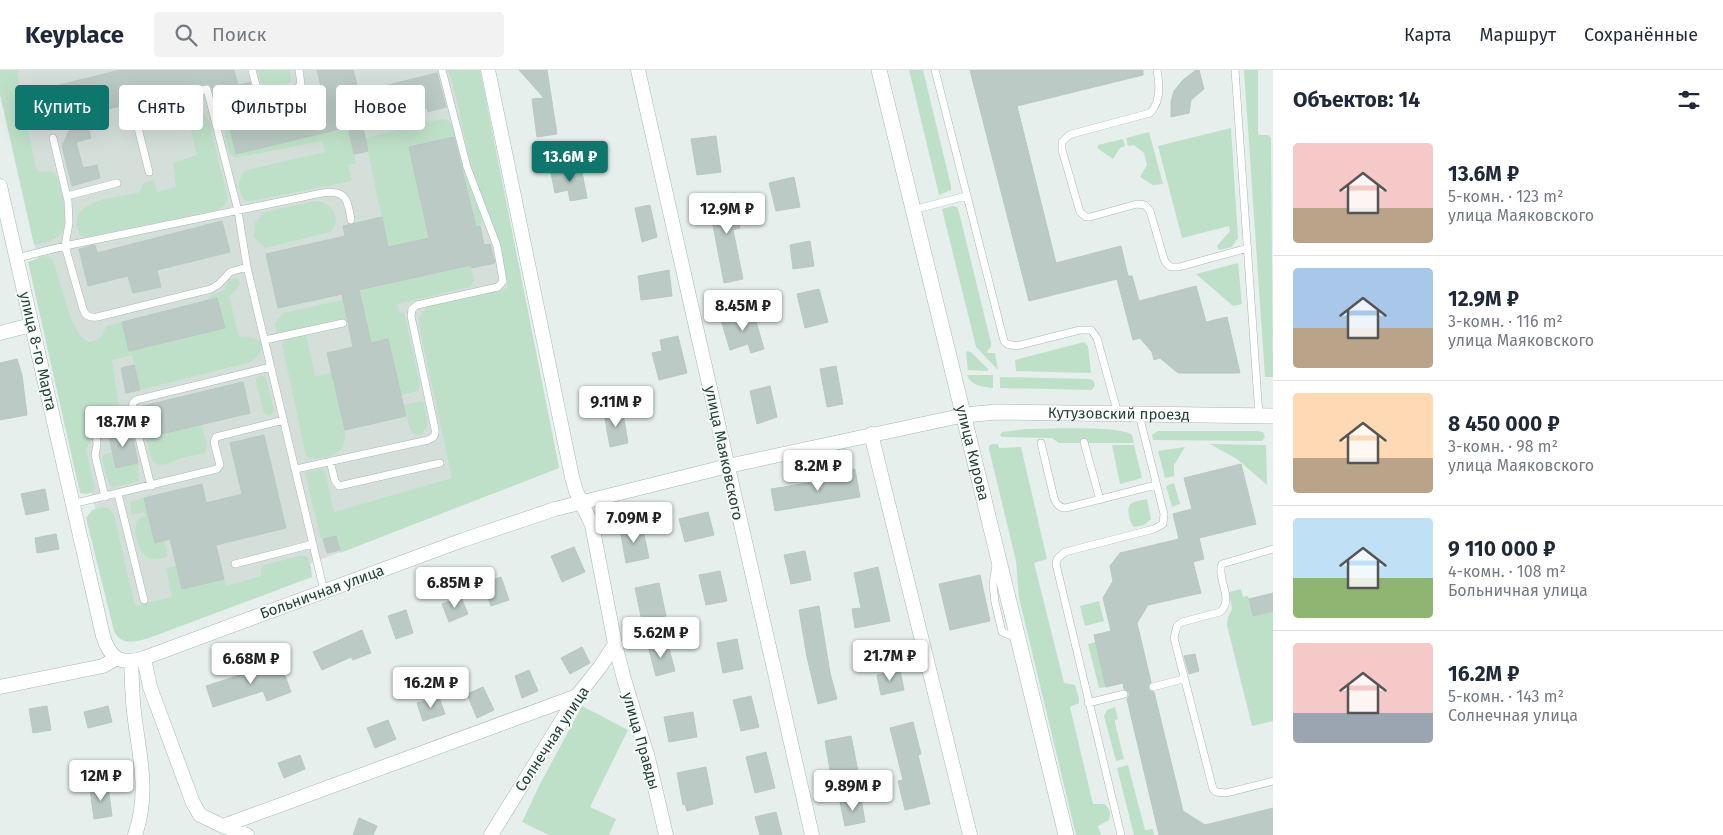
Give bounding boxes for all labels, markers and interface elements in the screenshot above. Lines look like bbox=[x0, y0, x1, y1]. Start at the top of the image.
search box bbox=[154, 12, 504, 57]
text: Keyplace bbox=[25, 21, 124, 49]
icon: search bbox=[172, 21, 200, 49]
text: Поиск bbox=[212, 23, 266, 46]
text: Карта bbox=[1404, 24, 1452, 46]
text: Маршрут bbox=[1480, 24, 1556, 46]
text: Сохранённые bbox=[1584, 24, 1698, 46]
chip: Купить bbox=[15, 85, 109, 130]
chip: Снять bbox=[119, 85, 203, 130]
chip: Фильтры bbox=[213, 85, 326, 130]
chip: Новое bbox=[336, 85, 425, 130]
icon: filters bbox=[1675, 86, 1703, 114]
text: Объектов: 14 bbox=[1293, 87, 1420, 113]
pin: 13.6M ₽ bbox=[524, 140, 616, 183]
text: 13.6M ₽ bbox=[543, 147, 597, 166]
text: 13.6M ₽ bbox=[1448, 161, 1519, 187]
icon: home bbox=[1333, 163, 1393, 223]
text: 5-комн. · 123 m² bbox=[1448, 187, 1563, 206]
pin: 12.9M ₽ bbox=[681, 192, 773, 235]
text: 12.9M ₽ bbox=[700, 199, 754, 218]
text: улица Маяковского bbox=[1448, 206, 1594, 225]
text: 12.9M ₽ bbox=[1448, 286, 1519, 312]
icon: home bbox=[1333, 288, 1393, 348]
street label: улица 8-го Марта bbox=[16, 290, 60, 412]
pin: 8.45M ₽ bbox=[697, 290, 789, 332]
text: 8.45M ₽ bbox=[715, 296, 771, 315]
text: 3-комн. · 116 m² bbox=[1448, 312, 1563, 331]
text: улица Маяковского bbox=[1448, 331, 1594, 350]
street label: улица Маяковского bbox=[701, 384, 747, 522]
pin: 9.11M ₽ bbox=[570, 386, 662, 428]
text: 9.11M ₽ bbox=[590, 392, 642, 411]
street label: улица Кирова bbox=[952, 403, 993, 502]
street label: Кутузовский проезд bbox=[1048, 404, 1190, 424]
pin: 18.7M ₽ bbox=[77, 406, 169, 448]
text: 8 450 000 ₽ bbox=[1448, 411, 1560, 437]
text: 18.7M ₽ bbox=[96, 412, 150, 431]
icon: home bbox=[1333, 413, 1393, 473]
text: 3-комн. · 98 m² bbox=[1448, 437, 1558, 456]
pin: 8.2M ₽ bbox=[777, 450, 859, 492]
text: 8.2M ₽ bbox=[794, 456, 842, 475]
text: улица Маяковского bbox=[1448, 456, 1594, 475]
pin: 7.09M ₽ bbox=[588, 502, 680, 544]
text: 7.09M ₽ bbox=[606, 508, 662, 527]
text: 9 110 000 ₽ bbox=[1448, 536, 1555, 562]
icon: home bbox=[1333, 538, 1393, 598]
street label: Больничная улица bbox=[257, 561, 387, 623]
text: 4-комн. · 108 m² bbox=[1448, 562, 1566, 581]
pin: 6.85M ₽ bbox=[409, 566, 501, 609]
text: 6.85M ₽ bbox=[427, 573, 483, 592]
text: Больничная улица bbox=[1448, 581, 1588, 600]
pin: 5.62M ₽ bbox=[615, 616, 707, 659]
text: 5.62M ₽ bbox=[633, 623, 689, 642]
pin: 21.7M ₽ bbox=[844, 640, 936, 682]
pin: 6.68M ₽ bbox=[205, 642, 297, 685]
text: 21.7M ₽ bbox=[864, 646, 916, 665]
text: 6.68M ₽ bbox=[223, 649, 279, 668]
text: 16.2M ₽ bbox=[1448, 661, 1519, 687]
icon: home bbox=[1333, 663, 1393, 723]
pin: 16.2M ₽ bbox=[385, 666, 477, 709]
text: 16.2M ₽ bbox=[404, 673, 458, 692]
street label: Солнечная улица bbox=[511, 683, 593, 795]
text: 5-комн. · 143 m² bbox=[1448, 687, 1564, 706]
street label: улица Правды bbox=[618, 690, 664, 792]
text: Солнечная улица bbox=[1448, 706, 1578, 725]
pin: 12M ₽ bbox=[66, 760, 136, 802]
text: 12M ₽ bbox=[80, 766, 122, 785]
pin: 9.89M ₽ bbox=[807, 770, 899, 812]
text: 9.89M ₽ bbox=[825, 776, 881, 795]

